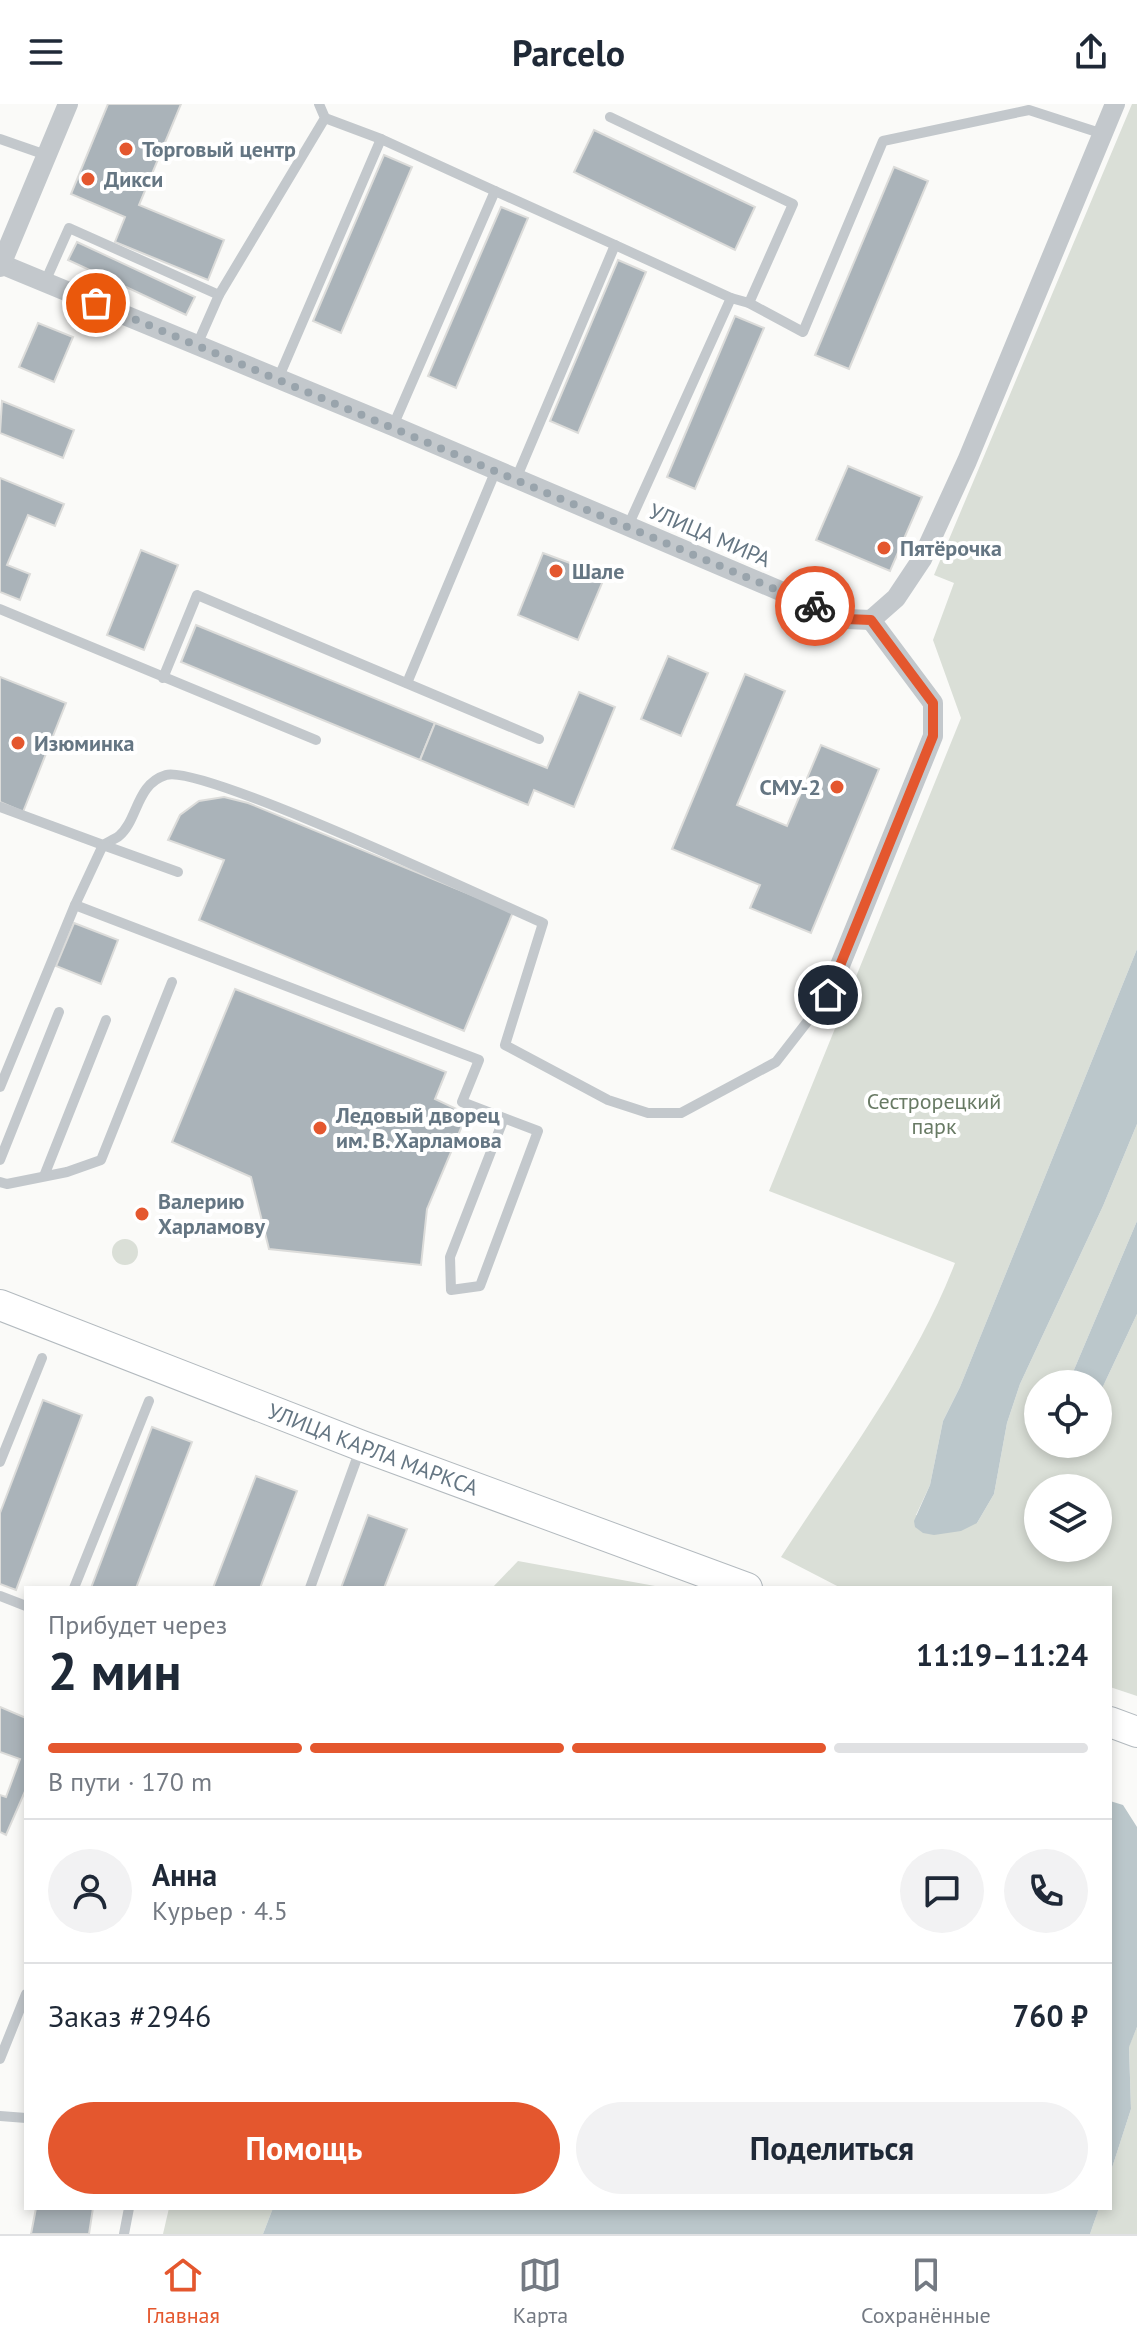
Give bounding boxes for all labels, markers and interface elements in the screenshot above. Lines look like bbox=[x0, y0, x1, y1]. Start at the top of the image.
text: Parcelo bbox=[512, 29, 625, 76]
icon: menu bbox=[24, 30, 68, 74]
icon: share bbox=[1069, 30, 1113, 74]
place label: Торговый центр bbox=[142, 135, 296, 163]
marker: Торговый центр bbox=[117, 140, 135, 158]
place label: Дикси bbox=[104, 165, 163, 193]
marker: Дикси bbox=[79, 170, 97, 188]
pin bbox=[62, 269, 130, 337]
icon: bag bbox=[74, 281, 118, 325]
street label: УЛИЦА МИРА bbox=[645, 497, 775, 573]
place label: Пятёрочка bbox=[900, 534, 1002, 562]
marker: Пятёрочка bbox=[875, 539, 893, 557]
place label: Шале bbox=[572, 557, 624, 585]
marker: Шале bbox=[547, 562, 565, 580]
courier bbox=[775, 566, 855, 646]
icon: bike bbox=[793, 584, 837, 628]
place label: Изюминка bbox=[34, 729, 135, 757]
marker: Изюминка bbox=[9, 734, 27, 752]
place label: СМУ-2 bbox=[760, 773, 821, 801]
marker: СМУ-2 bbox=[828, 778, 846, 796]
pin bbox=[794, 961, 862, 1029]
icon: home bbox=[806, 973, 850, 1017]
park label: Сестрорецкий парк bbox=[867, 1087, 1001, 1140]
place label: Ледовый дворец им. В. Харламова bbox=[335, 1101, 502, 1154]
marker: Ледовый дворец им. В. Харламова bbox=[311, 1119, 329, 1137]
place label: Валерию Харламову bbox=[158, 1187, 266, 1240]
marker: Валерию Харламову bbox=[133, 1205, 151, 1223]
map controls bbox=[1024, 1370, 1112, 1562]
button: locate bbox=[1024, 1370, 1112, 1458]
street label: УЛИЦА КАРЛА МАРКСА bbox=[264, 1397, 482, 1502]
button: layers bbox=[1024, 1474, 1112, 1562]
text: Прибудет через bbox=[48, 1608, 227, 1641]
text: 11:19–11:24 bbox=[916, 1635, 1088, 1674]
text: 2 мин bbox=[48, 1637, 182, 1704]
text: В пути · 170 m bbox=[48, 1765, 212, 1798]
button: person bbox=[48, 1849, 132, 1933]
button: chat bbox=[900, 1849, 984, 1933]
button: phone bbox=[1004, 1849, 1088, 1933]
text: Анна bbox=[152, 1855, 217, 1894]
text: Курьер · 4.5 bbox=[152, 1894, 288, 1927]
text: Заказ #2946 bbox=[48, 1996, 211, 2035]
text: 760 ₽ bbox=[1012, 1996, 1088, 2035]
button: Помощь bbox=[48, 2102, 560, 2194]
button: Поделиться bbox=[576, 2102, 1088, 2194]
tab: Главная bbox=[146, 2253, 220, 2329]
tab: Карта bbox=[513, 2253, 568, 2329]
tab: Сохранённые bbox=[861, 2253, 991, 2329]

